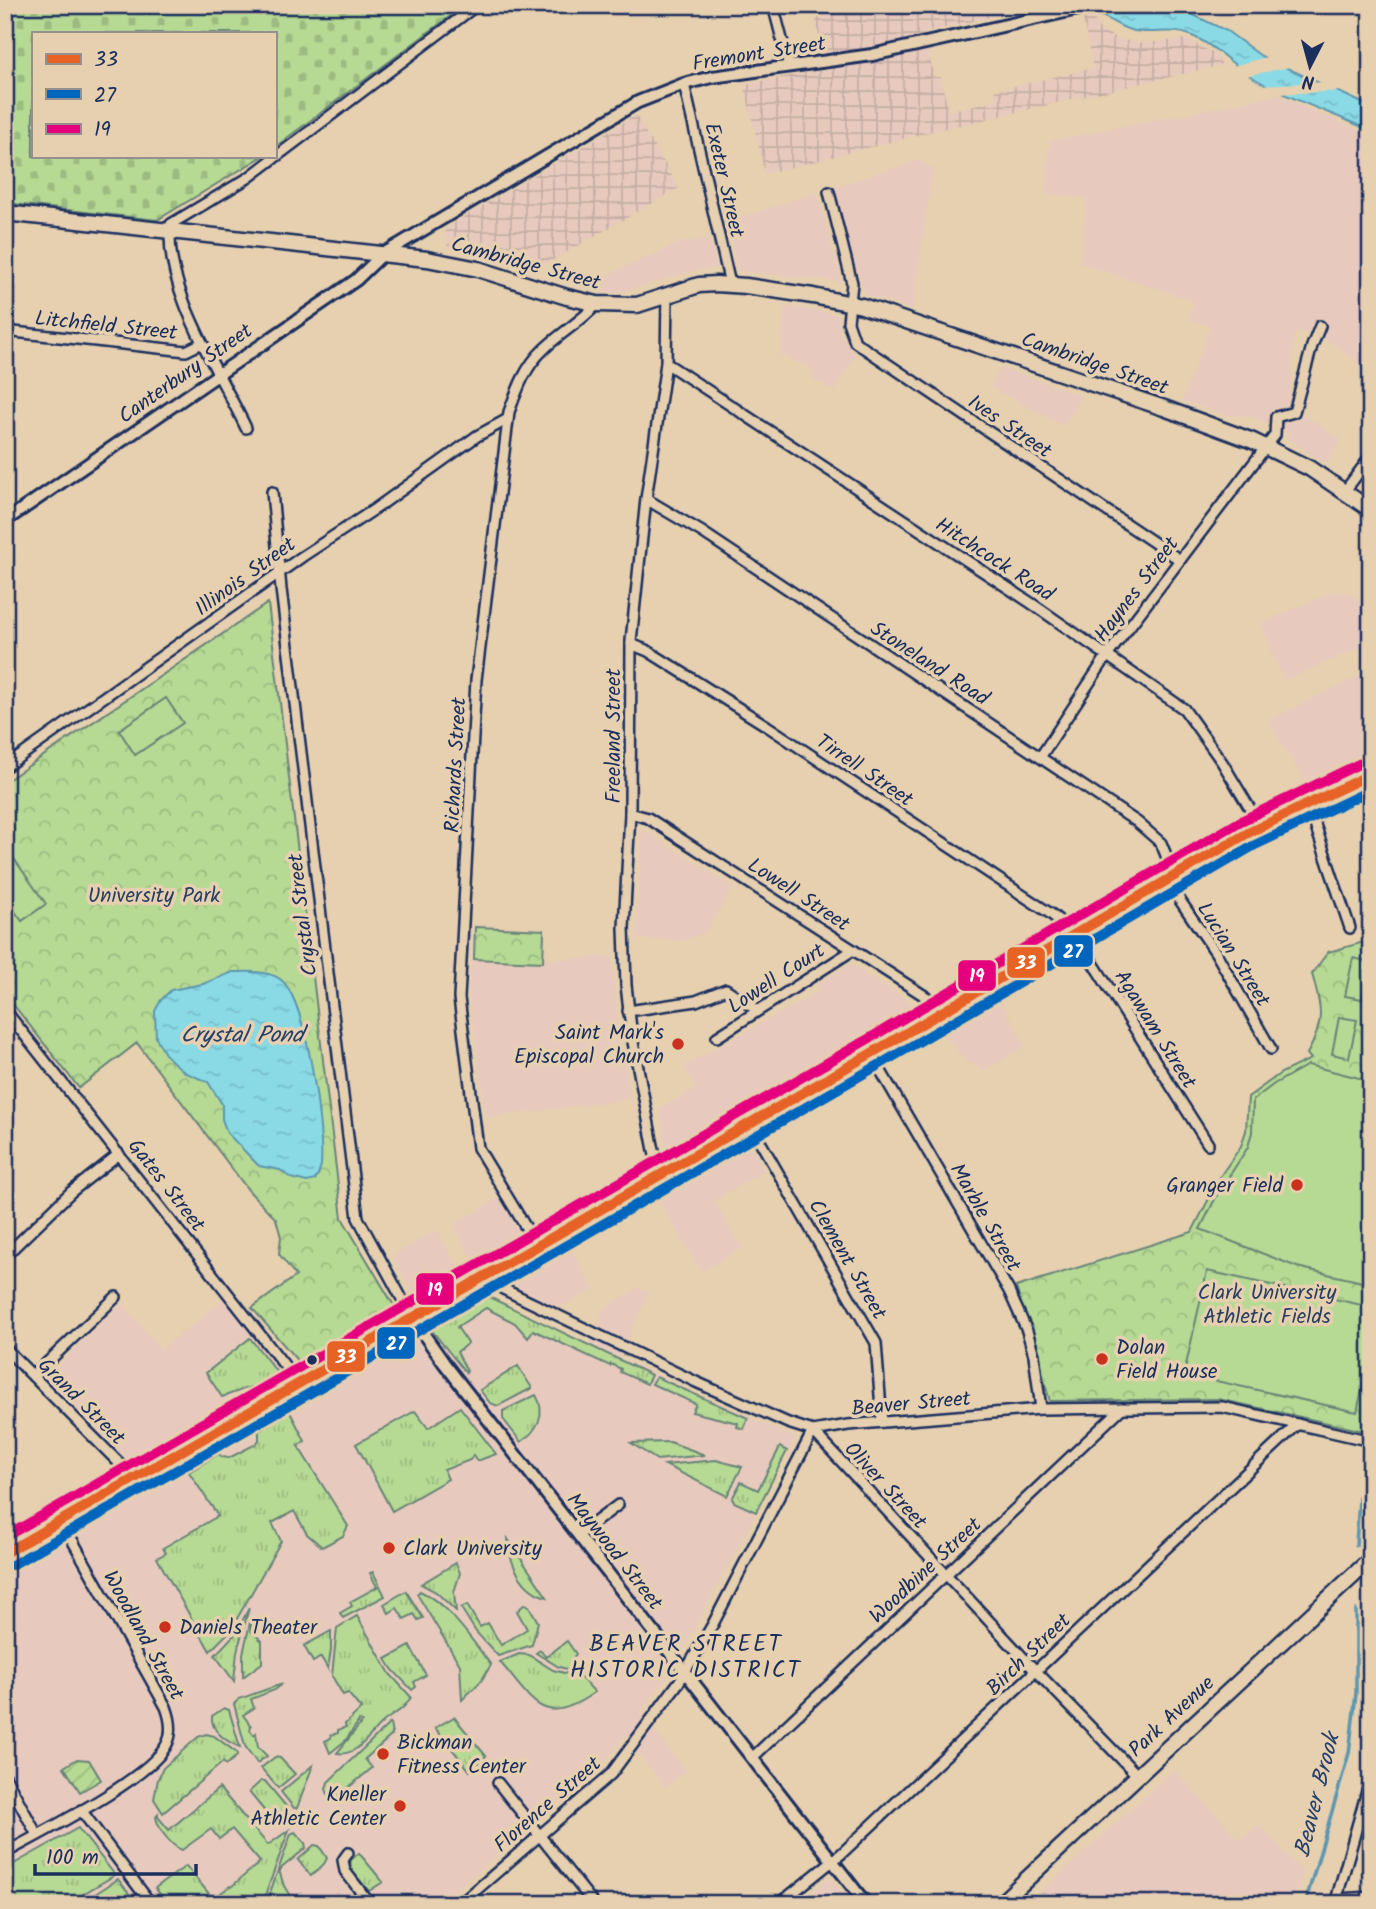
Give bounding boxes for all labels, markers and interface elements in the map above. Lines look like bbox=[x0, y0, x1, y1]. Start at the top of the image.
street label: Fremont Street bbox=[690, 28, 829, 81]
legend bbox=[32, 32, 276, 158]
north arrow bbox=[1274, 32, 1344, 102]
text: 33 bbox=[94, 44, 118, 77]
text: N bbox=[1301, 65, 1316, 96]
text: 27 bbox=[94, 80, 117, 113]
text: 19 bbox=[94, 114, 111, 147]
street label: Exeter Street bbox=[694, 120, 753, 242]
street label: Cambridge Street bbox=[447, 229, 605, 301]
street label: Litchfield Street bbox=[33, 303, 180, 350]
street label: Canterbury Street bbox=[112, 315, 261, 433]
street label: Cambridge Street bbox=[1016, 324, 1173, 405]
street label: Ives Street bbox=[960, 387, 1059, 468]
street label: Hitchcock Road bbox=[928, 509, 1061, 612]
street label: Illinois Street bbox=[188, 529, 304, 625]
street label: Haynes Street bbox=[1086, 529, 1189, 650]
street label: Stoneland Road bbox=[863, 613, 996, 716]
street label: Freeland Street bbox=[598, 668, 631, 804]
street label: Richards Street bbox=[436, 696, 477, 834]
street label: Tirrell Street bbox=[809, 726, 920, 817]
street label: Lowell Street bbox=[740, 850, 857, 941]
street label: Crystal Street bbox=[280, 851, 327, 978]
park label: University Park bbox=[88, 880, 220, 913]
street label: Lucian Street bbox=[1187, 896, 1279, 1015]
line badge: 27 bbox=[1053, 934, 1094, 968]
street label: Lowell Court bbox=[721, 935, 833, 1023]
text: 27 bbox=[1063, 938, 1084, 968]
line badge: 33 bbox=[1006, 946, 1046, 979]
text: 33 bbox=[1015, 949, 1036, 979]
line badge: 19 bbox=[957, 959, 997, 992]
text: 19 bbox=[969, 962, 985, 992]
street label: Agawam Street bbox=[1105, 964, 1205, 1097]
place label: Saint Mark's Episcopal Church bbox=[514, 1017, 664, 1074]
water label: Crystal Pond bbox=[180, 1018, 309, 1054]
marker: Saint Mark's Episcopal Church bbox=[670, 1036, 686, 1052]
street label: Gates Street bbox=[119, 1132, 213, 1240]
street label: Marble Street bbox=[940, 1157, 1030, 1279]
place label: Granger Field bbox=[1166, 1170, 1284, 1203]
marker: Granger Field bbox=[1289, 1177, 1305, 1193]
street label: Clement Street bbox=[799, 1193, 895, 1327]
line badge: 19 bbox=[415, 1272, 455, 1306]
text: 19 bbox=[427, 1276, 443, 1306]
park label: Clark University Athletic Fields bbox=[1198, 1277, 1337, 1334]
line badge: 27 bbox=[376, 1326, 416, 1360]
text: 27 bbox=[386, 1330, 407, 1360]
place label: Dolan Field House bbox=[1116, 1332, 1218, 1389]
line badge: 33 bbox=[326, 1340, 366, 1373]
text: 33 bbox=[335, 1343, 356, 1373]
street label: Grand Street bbox=[29, 1350, 133, 1454]
marker: Dolan Field House bbox=[1094, 1351, 1110, 1367]
unlabelled marker bbox=[305, 1353, 319, 1367]
street label: Beaver Street bbox=[850, 1383, 973, 1426]
street label: Oliver Street bbox=[835, 1435, 935, 1538]
street label: Maywood Street bbox=[557, 1486, 671, 1619]
street label: Woodbine Street bbox=[862, 1509, 991, 1632]
place label: Clark University bbox=[403, 1533, 542, 1566]
marker: Clark University bbox=[381, 1540, 397, 1556]
street label: Woodland Street bbox=[93, 1565, 193, 1708]
street label: Birch Street bbox=[979, 1605, 1080, 1704]
place label: Daniels Theater bbox=[179, 1612, 318, 1645]
marker: Daniels Theater bbox=[157, 1619, 173, 1635]
district label: BEAVER STREET HISTORIC DISTRICT bbox=[570, 1627, 802, 1689]
street label: Park Avenue bbox=[1121, 1668, 1223, 1766]
place label: Bickman Fitness Center bbox=[397, 1727, 527, 1784]
water label: Beaver Brook bbox=[1285, 1727, 1351, 1861]
marker: Bickman Fitness Center bbox=[375, 1746, 391, 1762]
street label: Florence Street bbox=[487, 1748, 610, 1861]
place label: Kneller Athletic Center bbox=[251, 1779, 387, 1836]
marker: Kneller Athletic Center bbox=[392, 1798, 408, 1814]
scale bar bbox=[35, 1832, 196, 1876]
text: 100 m bbox=[46, 1842, 99, 1875]

